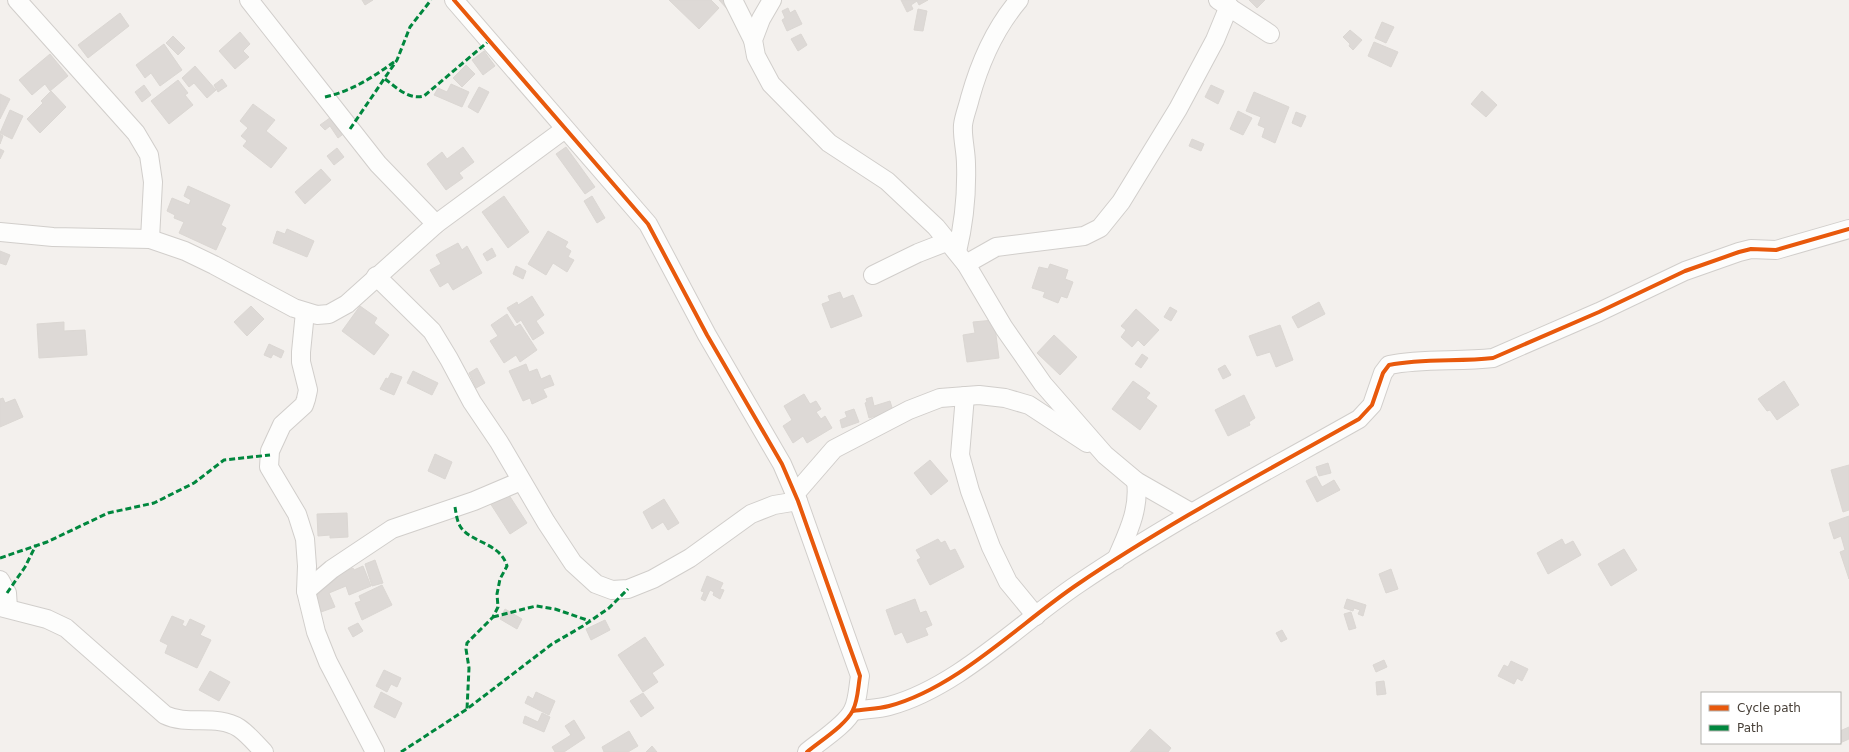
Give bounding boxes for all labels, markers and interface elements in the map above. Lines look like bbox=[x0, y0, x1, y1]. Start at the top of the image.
legend bbox=[1701, 692, 1841, 744]
text: Cycle path bbox=[1737, 701, 1801, 715]
text: Path bbox=[1737, 721, 1763, 735]

